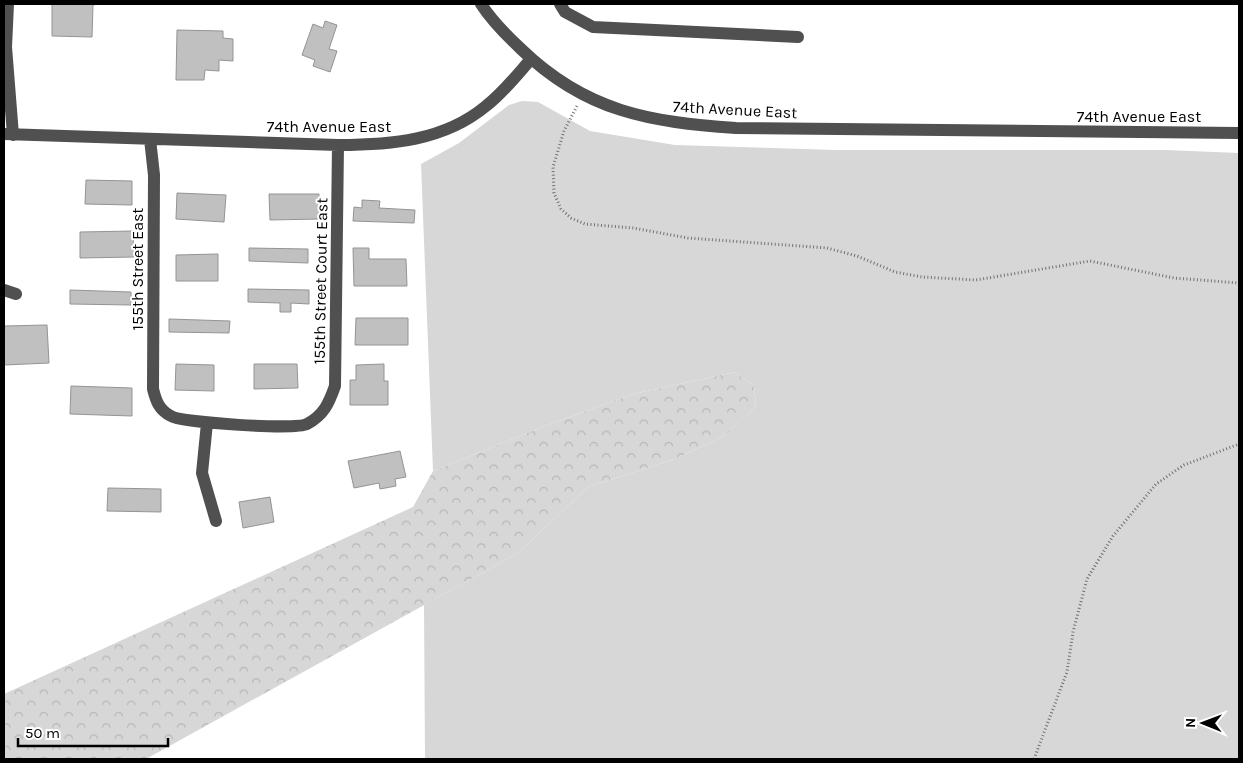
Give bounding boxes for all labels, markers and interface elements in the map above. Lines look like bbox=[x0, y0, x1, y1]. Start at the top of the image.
street label: 74th Avenue East bbox=[672, 97, 798, 122]
street label: 74th Avenue East bbox=[1077, 107, 1201, 126]
street label: 74th Avenue East bbox=[267, 117, 391, 136]
street label: 155th Street Court East bbox=[310, 198, 331, 364]
street label: 155th Street East bbox=[128, 208, 147, 330]
north arrow bbox=[1178, 698, 1228, 748]
scale bar bbox=[18, 716, 168, 748]
text: N bbox=[1182, 718, 1199, 728]
text: 50 m bbox=[25, 724, 60, 742]

